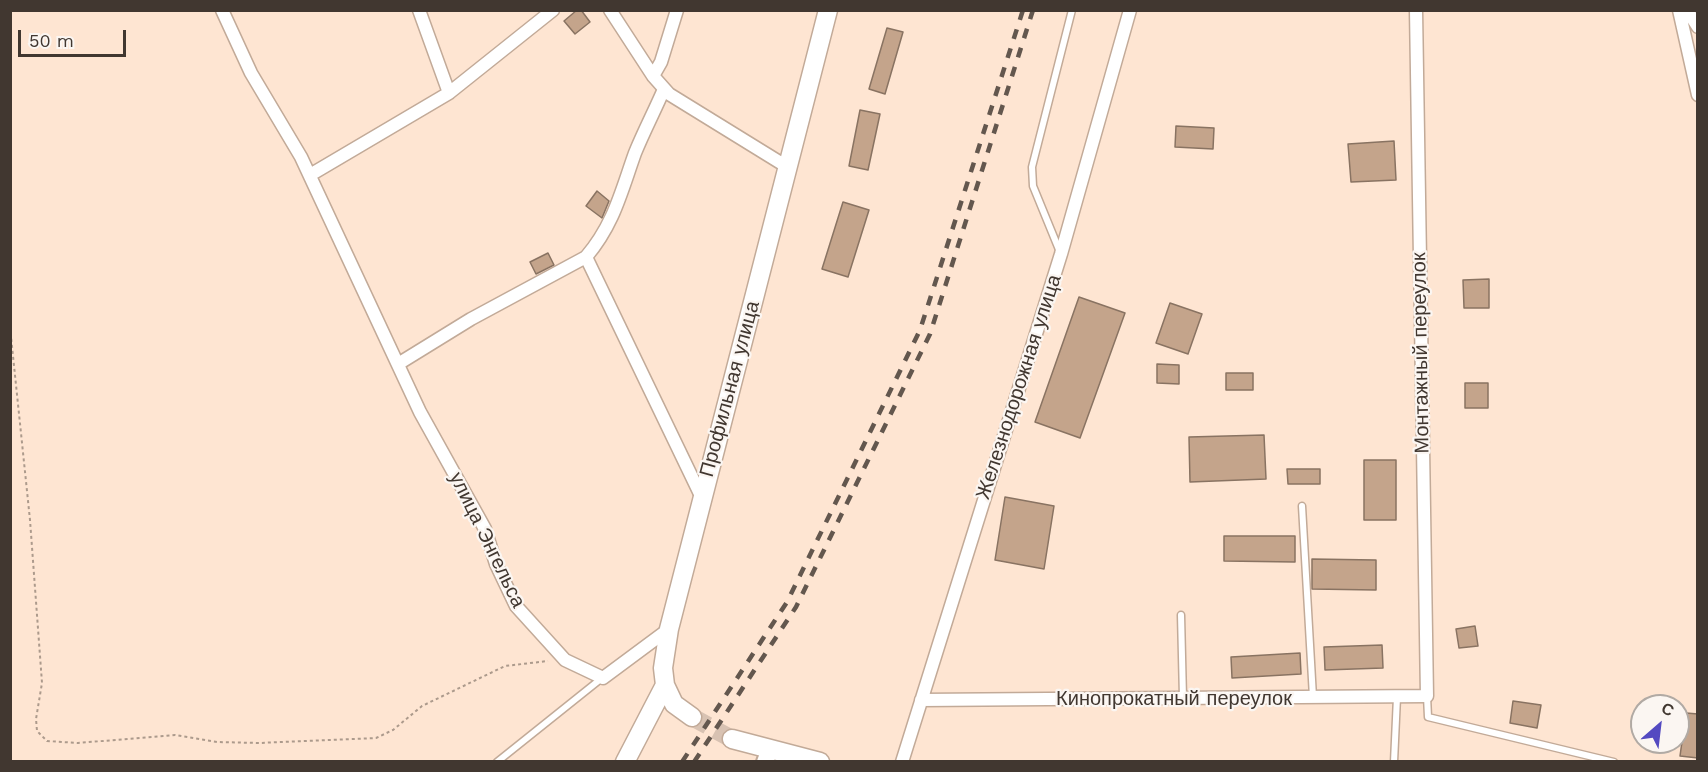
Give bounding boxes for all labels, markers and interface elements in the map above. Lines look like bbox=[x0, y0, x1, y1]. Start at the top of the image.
scale bar bbox=[21, 18, 129, 56]
text: 50 m bbox=[29, 30, 74, 51]
street label: Монтажный переулок bbox=[1407, 252, 1435, 454]
street label: Железнодорожная улица bbox=[971, 272, 1067, 502]
street label: Профильная улица bbox=[695, 298, 765, 480]
street label: улица Энгельса bbox=[444, 468, 530, 612]
street label: Кинопрокатный переулок bbox=[1056, 687, 1292, 711]
north arrow bbox=[1630, 694, 1690, 754]
text: С bbox=[1658, 698, 1677, 721]

